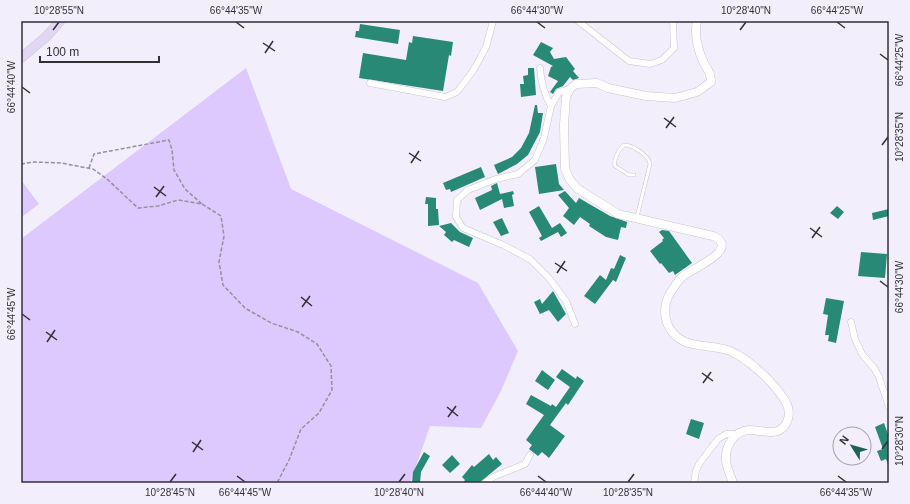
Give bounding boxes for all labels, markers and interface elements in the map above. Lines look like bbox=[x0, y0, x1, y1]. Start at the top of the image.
text: 10°28'55"N bbox=[34, 5, 84, 16]
text: 66°44'35"W bbox=[210, 5, 263, 16]
text: 66°44'30"W bbox=[511, 5, 564, 16]
text: 10°28'40"N bbox=[721, 5, 771, 16]
text: 66°44'25"W bbox=[811, 5, 864, 16]
text: 66°44'25"W bbox=[894, 33, 905, 86]
scale bar bbox=[40, 38, 159, 64]
text: 100 m bbox=[46, 45, 79, 59]
text: 66°44'40"W bbox=[6, 60, 17, 113]
text: 10°28'35"N bbox=[894, 112, 905, 162]
text: 66°44'30"W bbox=[894, 260, 905, 313]
text: 66°44'45"W bbox=[6, 287, 17, 340]
text: 10°28'30"N bbox=[894, 416, 905, 466]
north arrow bbox=[832, 426, 872, 466]
text: N bbox=[837, 433, 851, 447]
text: 10°28'45"N bbox=[145, 487, 195, 498]
text: 66°44'45"W bbox=[219, 487, 272, 498]
text: 10°28'40"N bbox=[374, 487, 424, 498]
text: 66°44'40"W bbox=[520, 487, 573, 498]
text: 10°28'35"N bbox=[603, 487, 653, 498]
text: 66°44'35"W bbox=[820, 487, 873, 498]

